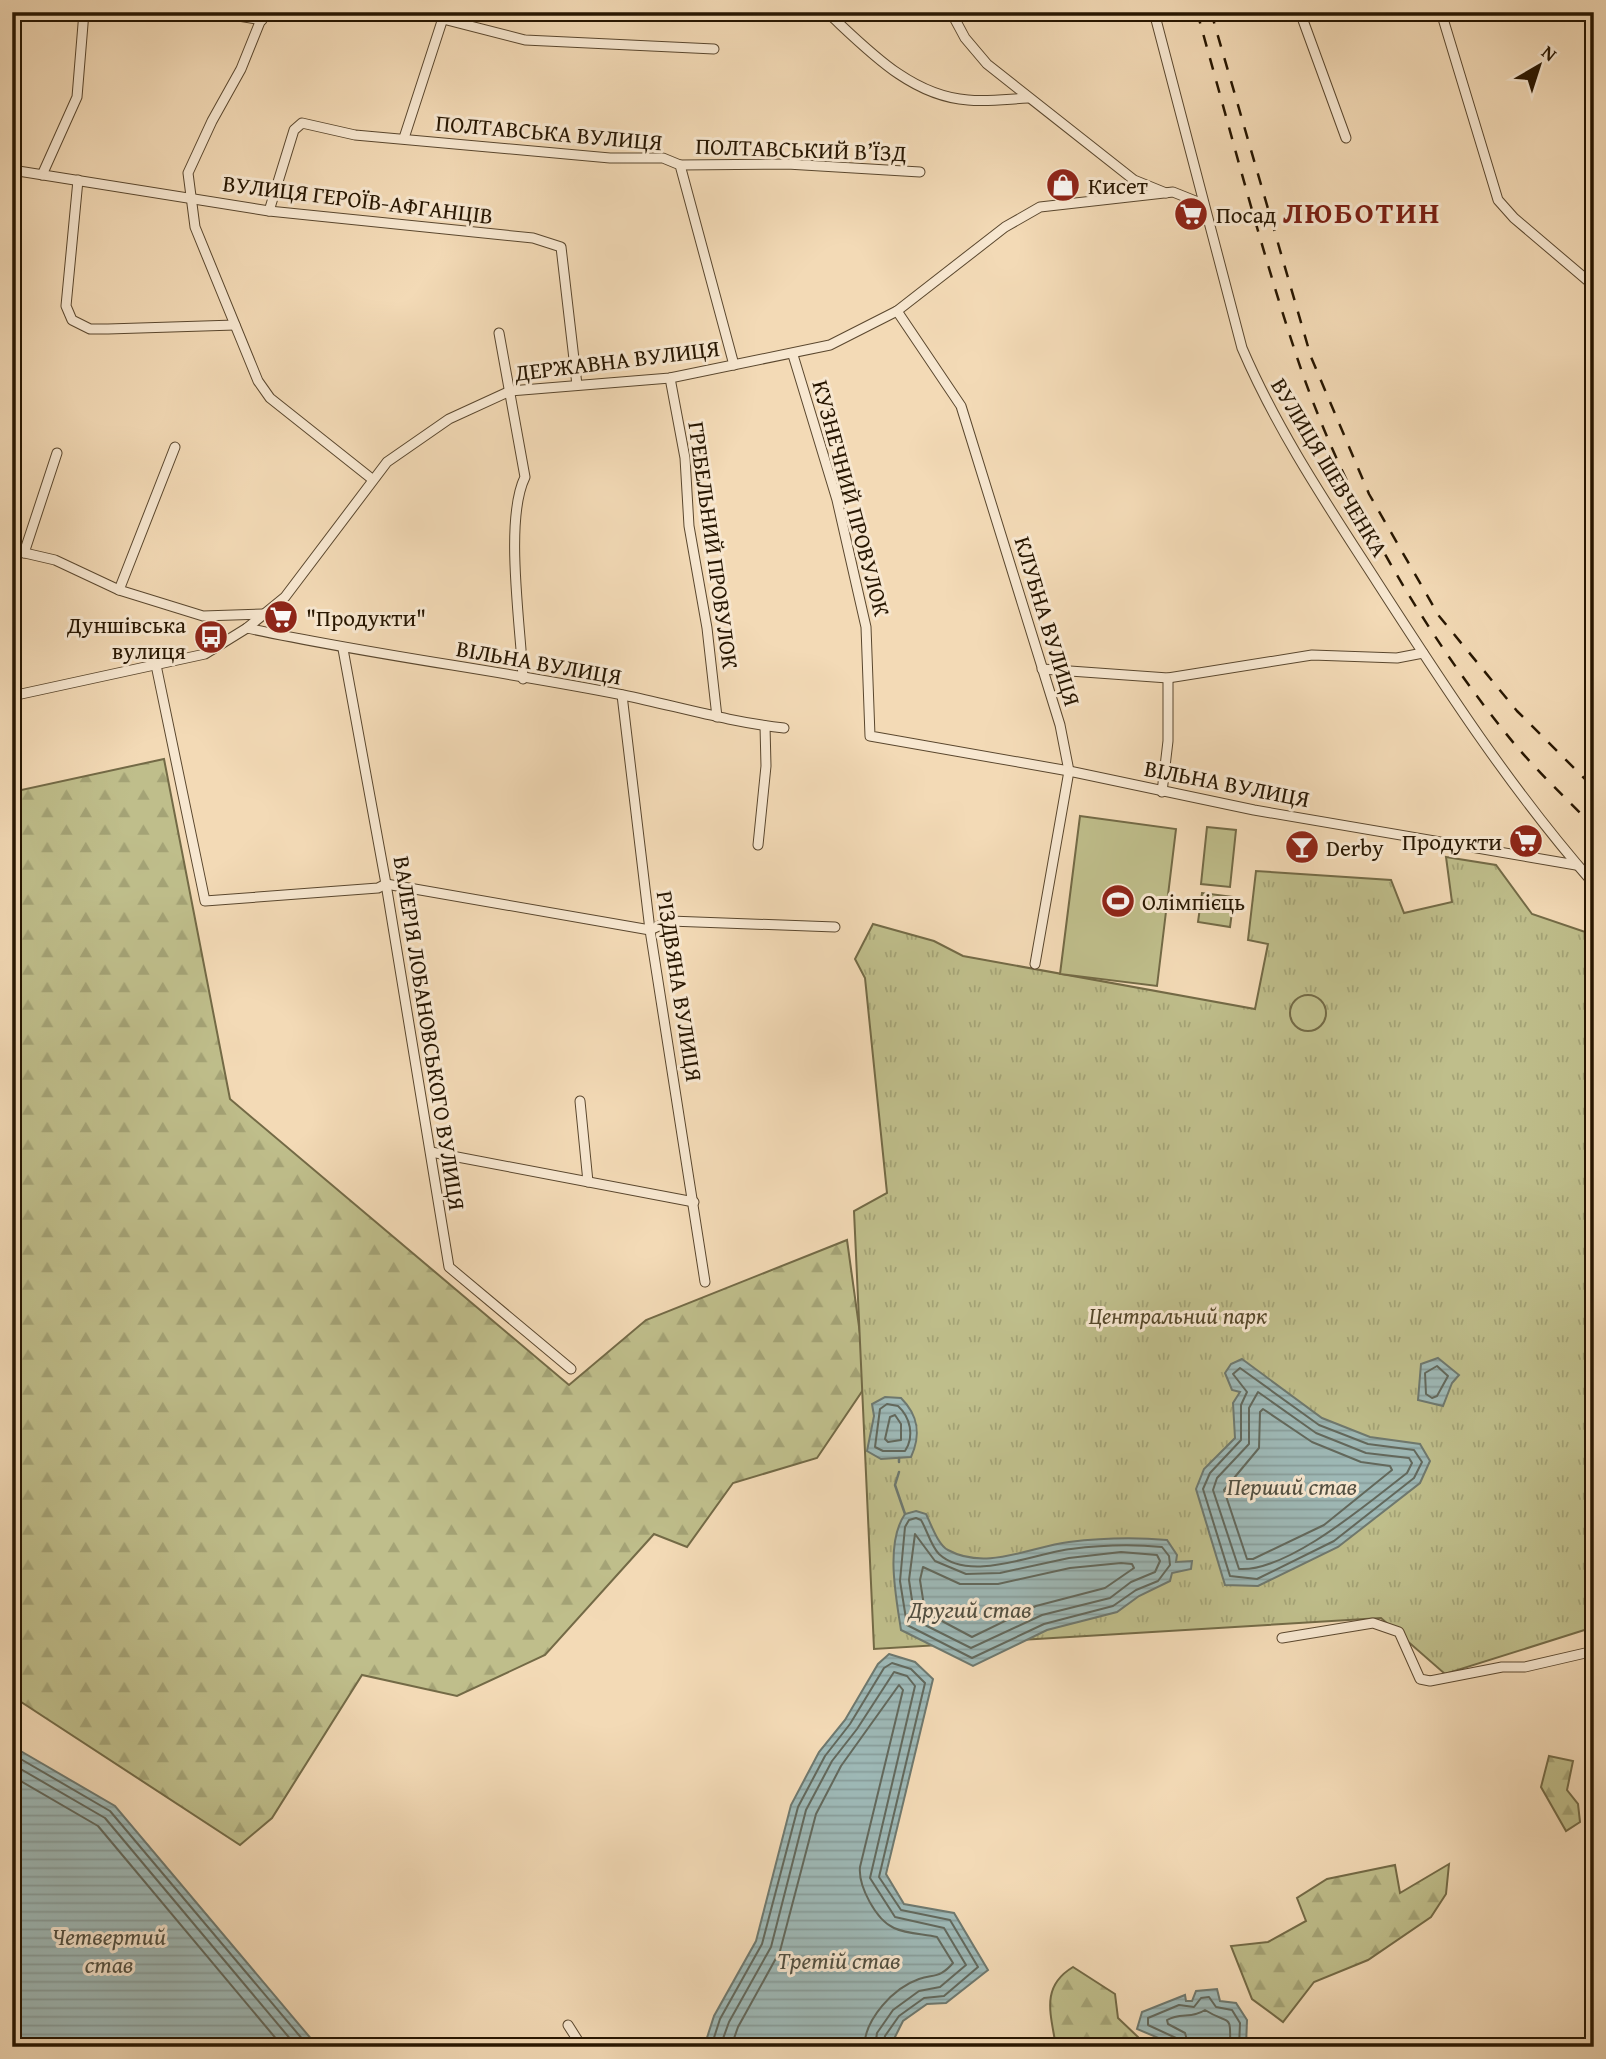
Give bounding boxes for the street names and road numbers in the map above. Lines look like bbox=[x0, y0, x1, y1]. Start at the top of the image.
street label: ПОЛТАВСЬКА ВУЛИЦЯ bbox=[434, 106, 664, 158]
street label: ПОЛТАВСЬКИЙ В’ЇЗД bbox=[695, 129, 907, 169]
street label: ВУЛИЦЯ ГЕРОЇВ-АФГАНЦІВ bbox=[221, 166, 495, 232]
street label: ДЕРЖАВНА ВУЛИЦЯ bbox=[512, 331, 722, 389]
street label: ВУЛИЦЯ ШЕВЧЕНКА bbox=[1263, 371, 1397, 563]
street label: КУЗНЕЧНИЙ ПРОВУЛОК bbox=[805, 376, 899, 620]
street label: ГРЕБЕЛЬНИЙ ПРОВУЛОК bbox=[680, 419, 748, 671]
street label: КЛУБНА ВУЛИЦЯ bbox=[1007, 532, 1090, 710]
street label: ВІЛЬНА ВУЛИЦЯ bbox=[454, 631, 625, 693]
street label: ВІЛЬНА ВУЛИЦЯ bbox=[1142, 751, 1313, 815]
street label: ВАЛЕРІЯ ЛОБАНОВСЬКОГО ВУЛИЦЯ bbox=[386, 854, 474, 1213]
street label: РІЗДВЯНА ВУЛИЦЯ bbox=[649, 888, 711, 1084]

